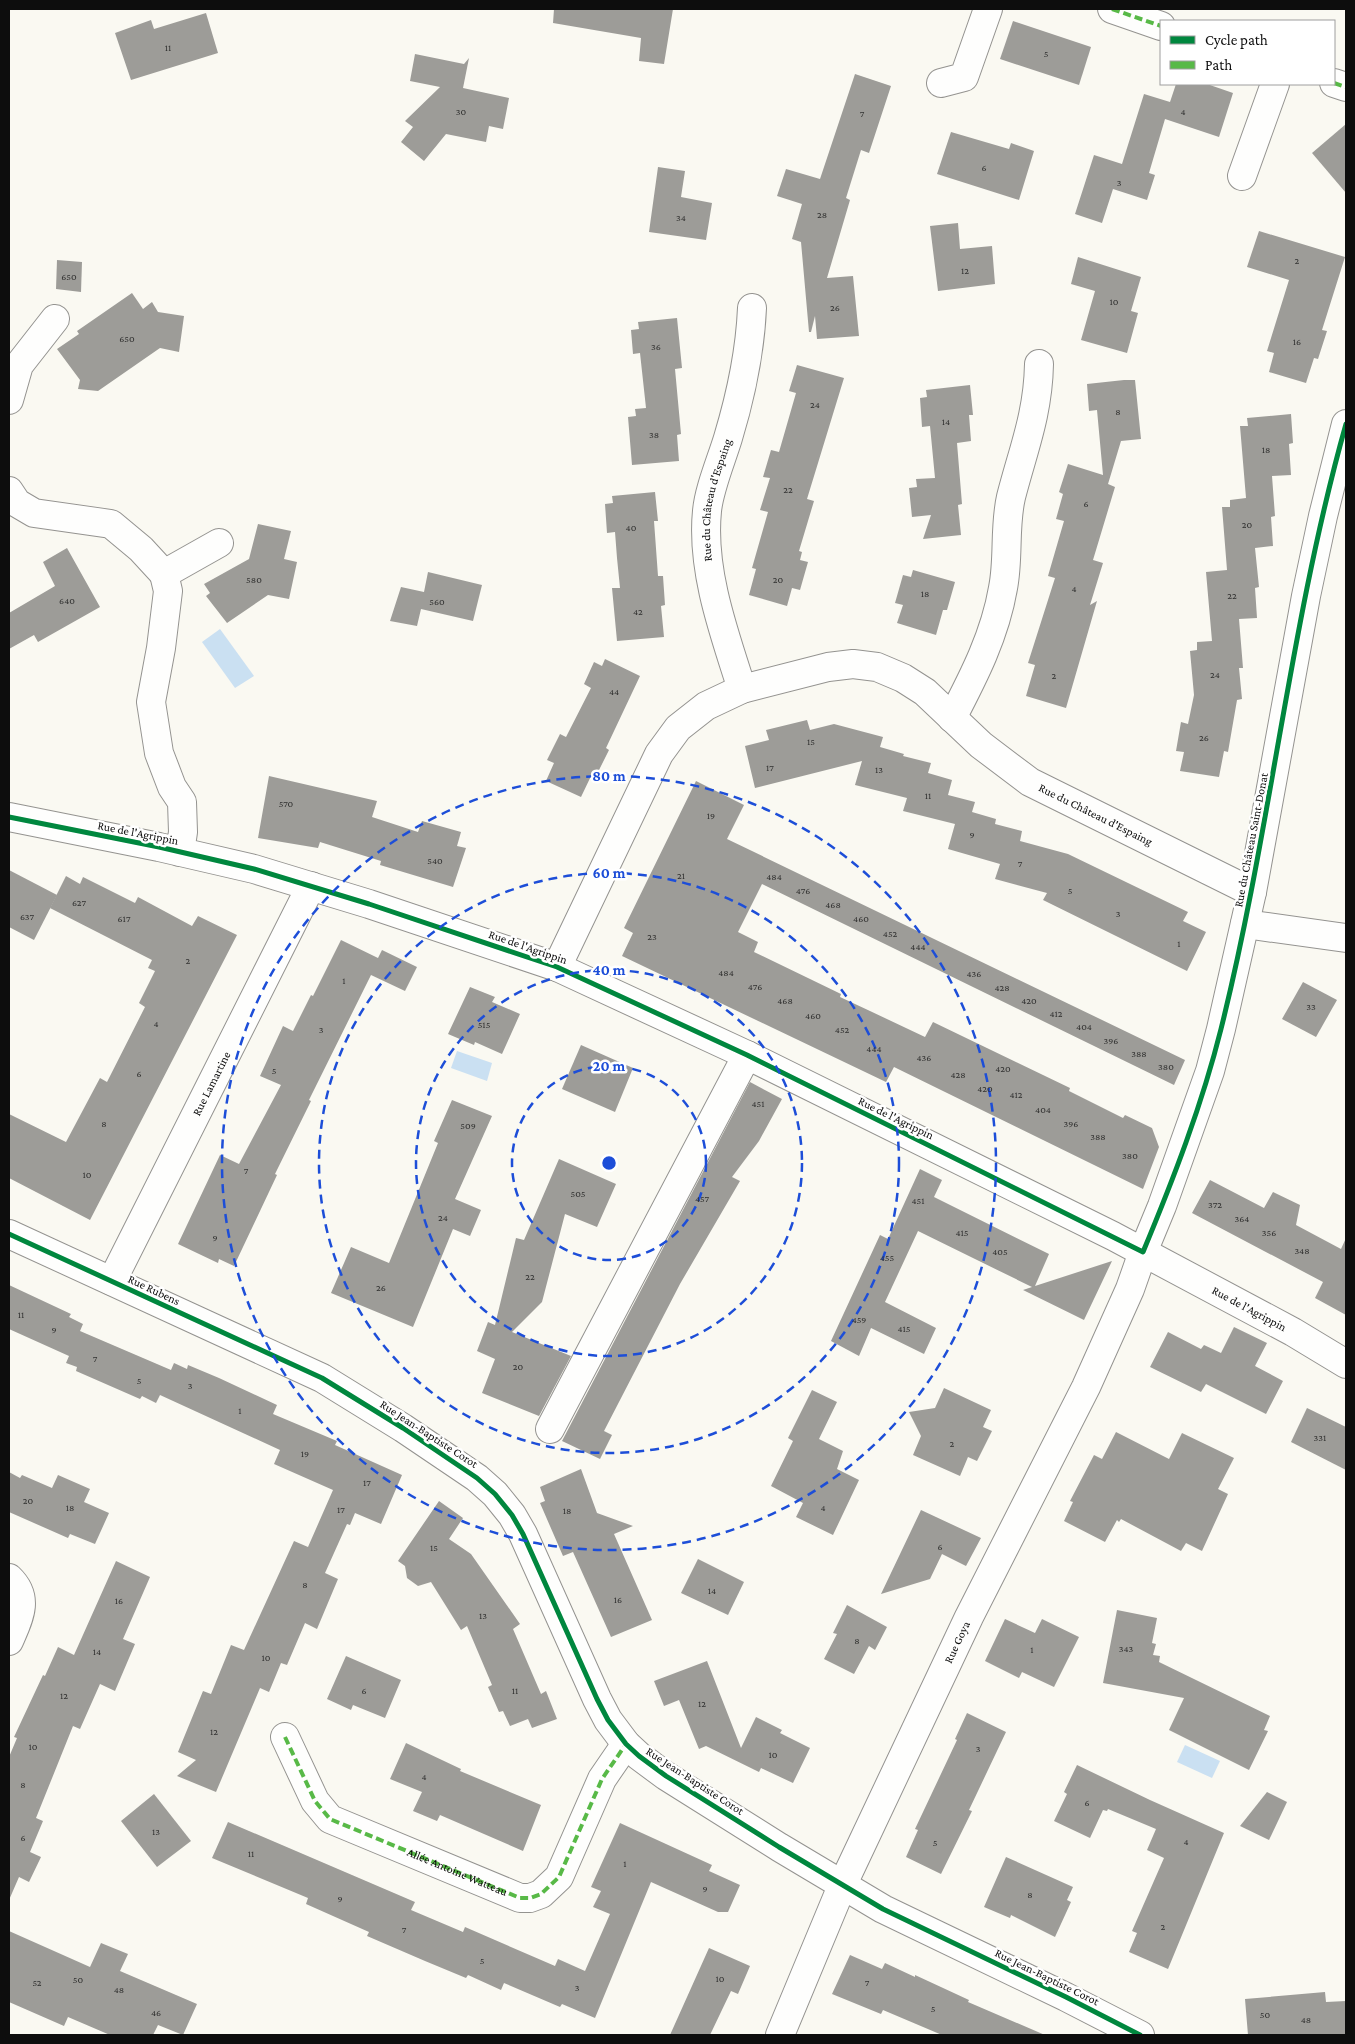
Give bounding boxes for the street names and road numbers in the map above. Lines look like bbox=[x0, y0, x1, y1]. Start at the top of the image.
street label: Rue du Château d'Espaing bbox=[699, 437, 734, 562]
street label: Rue du Château Saint-Donat bbox=[1231, 771, 1271, 908]
street label: Rue du Château d'Espaing bbox=[1036, 780, 1155, 849]
street label: Rue de l'Agrippin bbox=[96, 818, 180, 848]
street label: Rue de l'Agrippin bbox=[487, 927, 570, 967]
street label: Rue Lamartine bbox=[189, 1049, 234, 1118]
street label: Rue de l'Agrippin bbox=[856, 1094, 937, 1143]
street label: Rue Rubens bbox=[126, 1272, 183, 1308]
street label: Rue de l'Agrippin bbox=[1210, 1283, 1289, 1334]
street label: Rue Jean-Baptiste Corot bbox=[377, 1397, 482, 1472]
street label: Rue Goya bbox=[941, 1618, 973, 1666]
street label: Rue Jean-Baptiste Corot bbox=[643, 1744, 748, 1819]
street label: Allée Antoine Watteau bbox=[405, 1845, 510, 1899]
street label: Rue Jean-Baptiste Corot bbox=[993, 1946, 1102, 2009]

